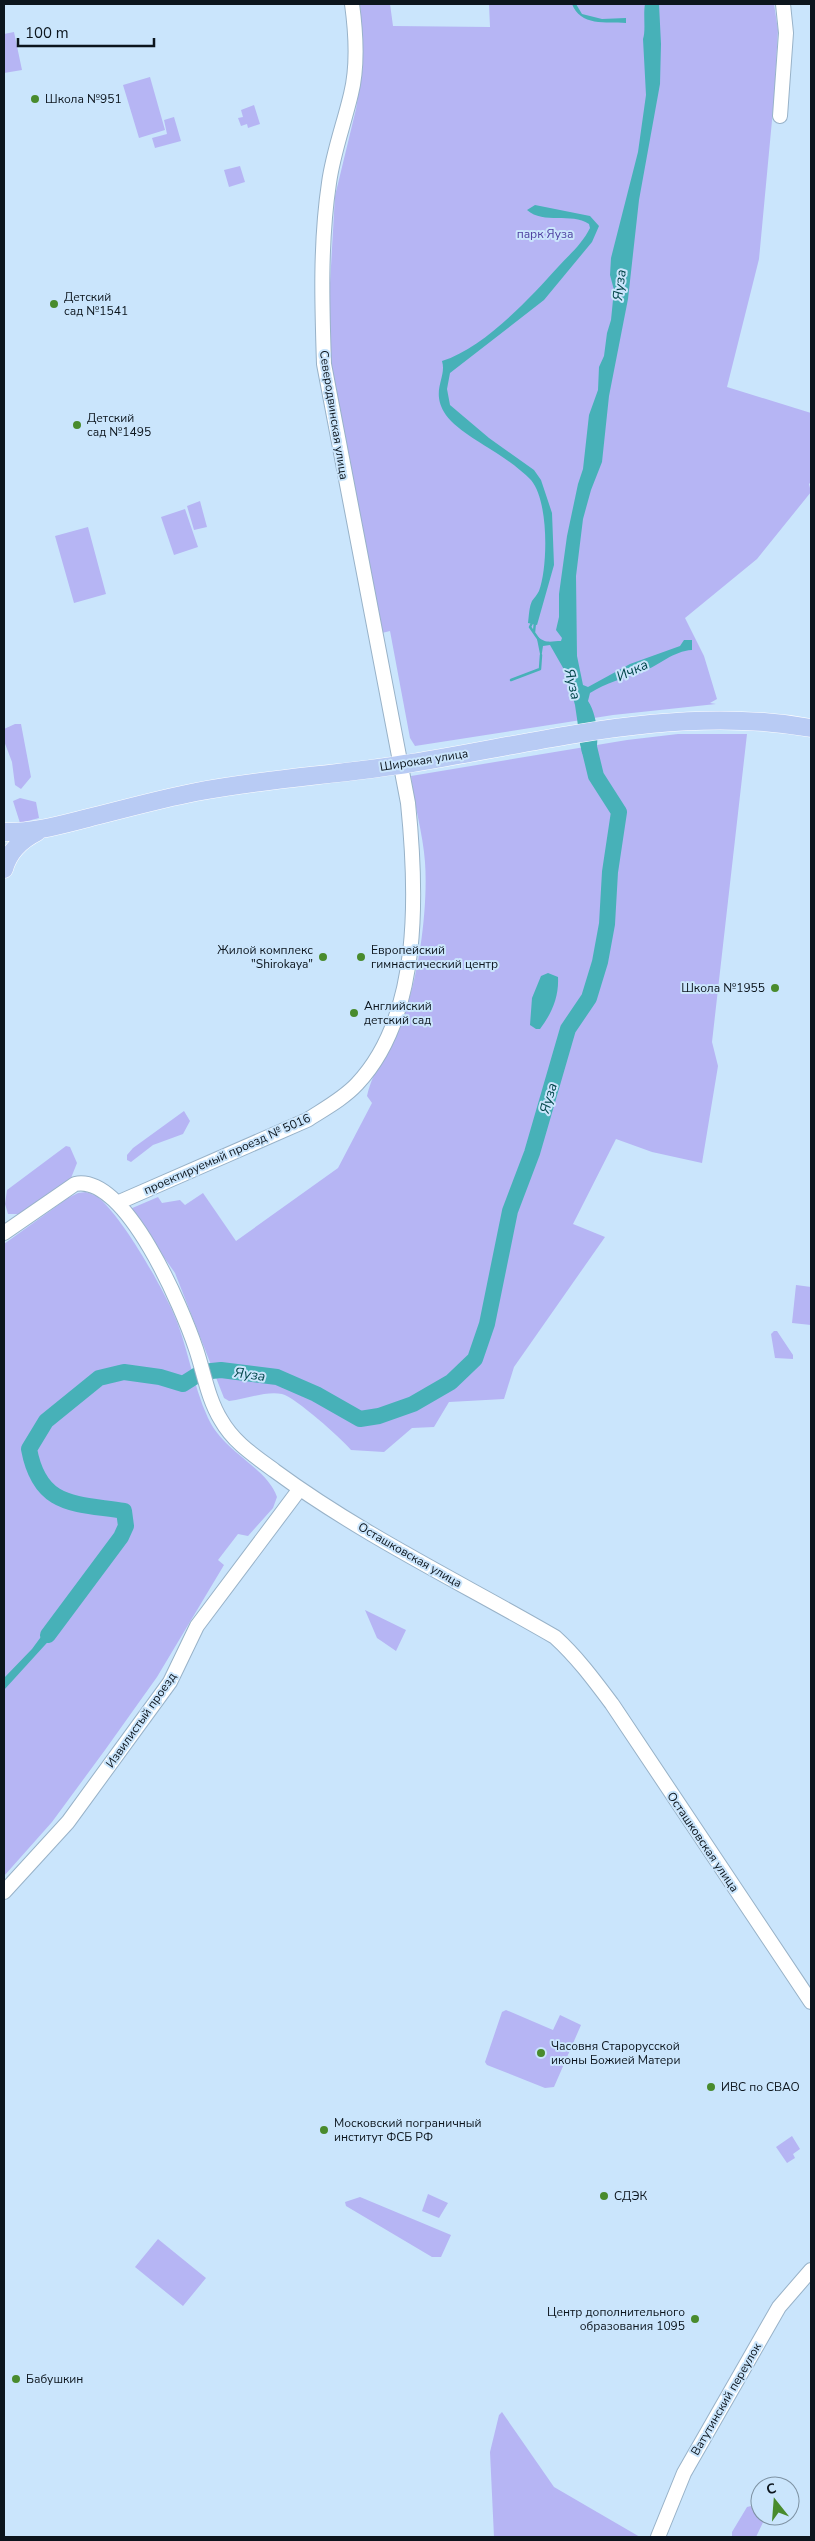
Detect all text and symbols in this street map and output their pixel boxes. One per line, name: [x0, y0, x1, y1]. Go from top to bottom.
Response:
scale bar: [18, 15, 154, 47]
text: 100 m: [25, 23, 69, 43]
place label: Школа №951: [45, 91, 122, 107]
marker: Школа №951: [29, 93, 41, 105]
park label: парк Яуза: [517, 226, 573, 242]
water label: Яуза: [608, 268, 631, 302]
place label: Детский сад №1541: [64, 289, 128, 319]
marker: Детский сад №1541: [48, 298, 60, 310]
street label: Северодвинская улица: [316, 349, 352, 481]
place label: Детский сад №1495: [87, 410, 151, 440]
marker: Детский сад №1495: [71, 419, 83, 431]
water label: Ичка: [613, 655, 651, 686]
water label: Яуза: [560, 667, 586, 702]
street label: Широкая улица: [379, 745, 469, 775]
place label: Жилой комплекс "Shirokaya": [217, 942, 313, 972]
place label: Европейский гимнастический центр: [371, 942, 498, 972]
marker: Жилой комплекс "Shirokaya": [317, 951, 329, 963]
marker: Европейский гимнастический центр: [355, 951, 367, 963]
place label: Школа №1955: [681, 980, 765, 996]
marker: Школа №1955: [769, 982, 781, 994]
place label: Английский детский сад: [364, 998, 432, 1028]
marker: Английский детский сад: [348, 1007, 360, 1019]
water label: Яуза: [535, 1081, 562, 1116]
street label: проектируемый проезд № 5016: [141, 1110, 313, 1198]
water label: Яуза: [233, 1363, 267, 1386]
street label: Осташковская улица: [355, 1519, 465, 1591]
street label: Извилистый проезд: [102, 1669, 180, 1771]
street label: Осташковская улица: [664, 1789, 742, 1895]
place label: Часовня Старорусской иконы Божией Матери: [551, 2038, 680, 2068]
marker: Часовня Старорусской иконы Божией Матери: [535, 2047, 547, 2059]
place label: ИВС по СВАО: [721, 2079, 800, 2095]
marker: ИВС по СВАО: [705, 2081, 717, 2093]
place label: Московский пограничный институт ФСБ РФ: [334, 2115, 482, 2145]
marker: Московский пограничный институт ФСБ РФ: [318, 2124, 330, 2136]
place label: СДЭК: [614, 2188, 647, 2204]
marker: СДЭК: [598, 2190, 610, 2202]
place label: Центр дополнительного образования 1095: [547, 2304, 685, 2334]
marker: Центр дополнительного образования 1095: [689, 2313, 701, 2325]
street label: Ватутинский переулок: [687, 2339, 765, 2458]
place label: Бабушкин: [26, 2371, 83, 2387]
marker: Бабушкин: [10, 2373, 22, 2385]
north arrow: [750, 2476, 800, 2526]
text: С: [764, 2478, 779, 2500]

